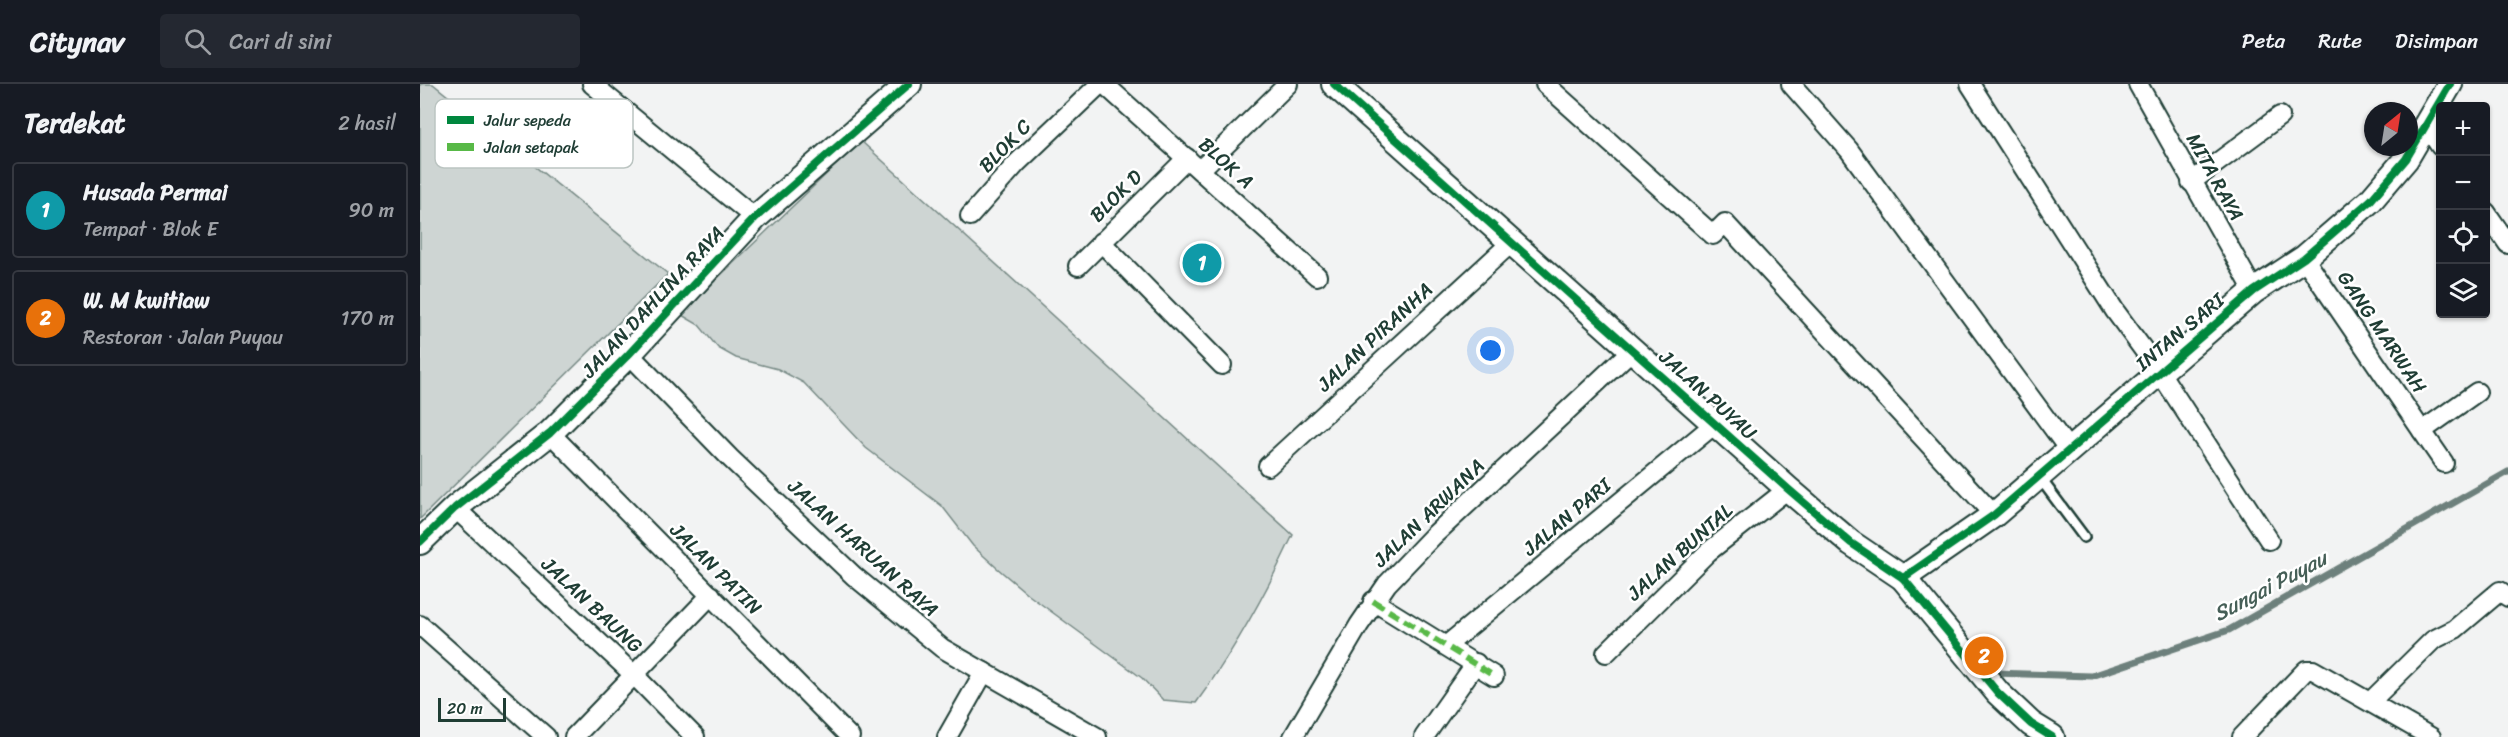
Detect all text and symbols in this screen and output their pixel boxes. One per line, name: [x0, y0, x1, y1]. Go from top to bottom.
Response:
search box: [160, 14, 580, 68]
text: Citynav: [30, 17, 124, 66]
text: Cari di sini: [229, 22, 331, 61]
text: Peta: [2242, 22, 2285, 60]
text: Rute: [2318, 22, 2362, 60]
text: Disimpan: [2395, 22, 2478, 60]
icon: search: [181, 25, 214, 58]
legend: [435, 99, 633, 168]
text: Terdekat: [24, 100, 125, 146]
north arrow: [2364, 102, 2418, 156]
map controls: [2436, 102, 2490, 318]
button: +: [2436, 102, 2490, 156]
text: 2 hasil: [338, 106, 396, 141]
text: Jalur sepeda: [483, 106, 572, 135]
street label: BLOK C: [970, 110, 1040, 181]
street label: MITA RAYA: [2176, 126, 2254, 228]
street label: BLOK A: [1190, 128, 1262, 198]
text: Jalan setapak: [483, 133, 579, 162]
button: −: [2436, 156, 2490, 210]
street label: BLOK D: [1081, 161, 1151, 231]
text: Husada Permai: [83, 173, 228, 212]
text: 1: [41, 193, 50, 228]
text: 90 m: [349, 193, 394, 228]
button: locate: [2436, 210, 2490, 264]
text: Tempat · Blok E: [83, 212, 218, 247]
street label: JALAN DAHLINA RAYA: [572, 218, 733, 387]
pin: 1: [1182, 240, 1222, 285]
street label: GANG MARWAH: [2328, 263, 2436, 401]
button: layers: [2436, 264, 2490, 318]
street label: JALAN PIRANHA: [1308, 273, 1441, 401]
text: W. M kwitiaw: [83, 281, 209, 320]
street label: INTAN SARI: [2127, 283, 2233, 381]
text: 2: [40, 301, 51, 336]
text: 170 m: [341, 301, 394, 336]
text: Restoran · Jalan Puyau: [83, 320, 283, 355]
your location: [1476, 336, 1505, 365]
street label: JALAN PUYAU: [1650, 340, 1765, 449]
street label: JALAN ARWANA: [1364, 450, 1493, 577]
street label: JALAN PARI: [1514, 468, 1620, 566]
street label: JALAN HARUAN RAYA: [779, 469, 947, 626]
street label: JALAN BUNTAL: [1618, 494, 1742, 610]
street label: JALAN PATIN: [661, 514, 771, 624]
water label: Sungai Puyau: [2206, 539, 2336, 632]
street label: JALAN BAUNG: [532, 547, 651, 662]
pin: 2: [1964, 634, 2004, 678]
text: 20 m: [447, 694, 483, 723]
scale bar: [438, 695, 506, 722]

